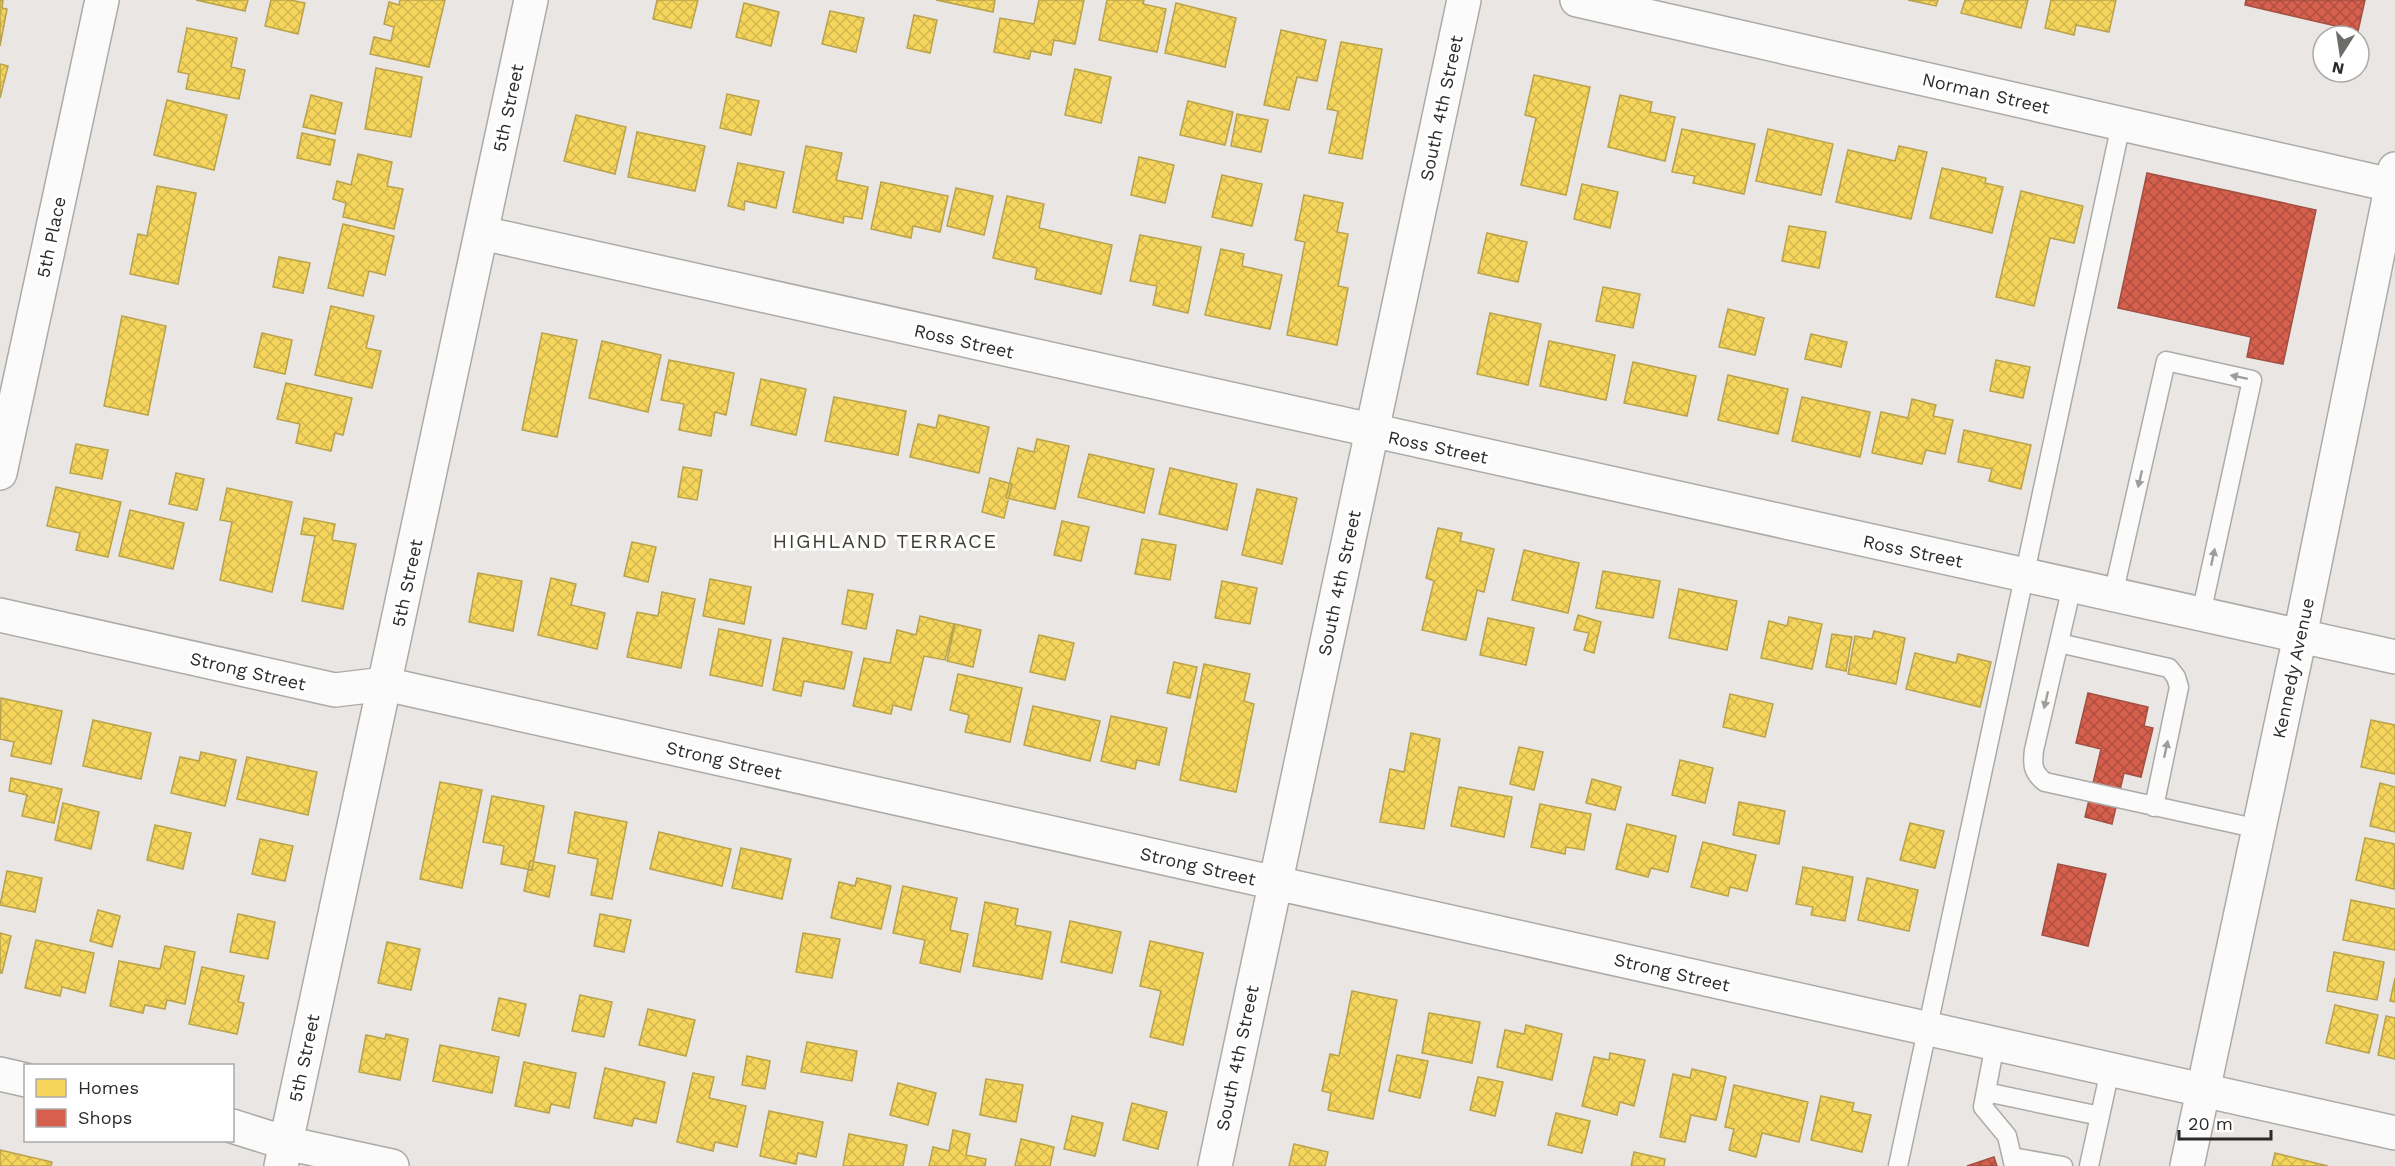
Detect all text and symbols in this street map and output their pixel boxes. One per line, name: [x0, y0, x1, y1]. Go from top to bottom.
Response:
north arrow: [2311, 24, 2371, 84]
street label: South 4th Street: [1415, 33, 1467, 183]
text: N: [2330, 58, 2346, 79]
street label: 5th Street: [488, 62, 528, 154]
street label: Norman Street: [1920, 68, 2052, 118]
street label: 5th Place: [32, 194, 70, 280]
street label: Ross Street: [912, 319, 1016, 363]
one-way arrow: [2229, 372, 2248, 381]
street label: Ross Street: [1386, 426, 1490, 468]
one-way arrow: [2134, 470, 2144, 488]
street label: South 4th Street: [1313, 508, 1365, 658]
district label: HIGHLAND TERRACE: [773, 529, 997, 553]
street label: Ross Street: [1861, 530, 1965, 572]
street label: 5th Street: [387, 537, 427, 629]
one-way arrow: [2209, 548, 2219, 567]
street label: Kennedy Avenue: [2268, 596, 2318, 740]
street label: Strong Street: [188, 647, 308, 695]
one-way arrow: [2040, 690, 2050, 709]
street label: Strong Street: [664, 736, 784, 784]
one-way arrow: [2162, 740, 2171, 759]
street label: Strong Street: [1138, 842, 1258, 890]
street label: Strong Street: [1612, 948, 1732, 996]
street label: South 4th Street: [1211, 983, 1263, 1133]
street label: 5th Street: [284, 1012, 324, 1104]
legend: [24, 1064, 234, 1142]
text: Homes: [78, 1077, 139, 1098]
scale bar: [2179, 1103, 2270, 1141]
text: Shops: [78, 1107, 132, 1128]
text: 20 m: [2188, 1113, 2233, 1134]

